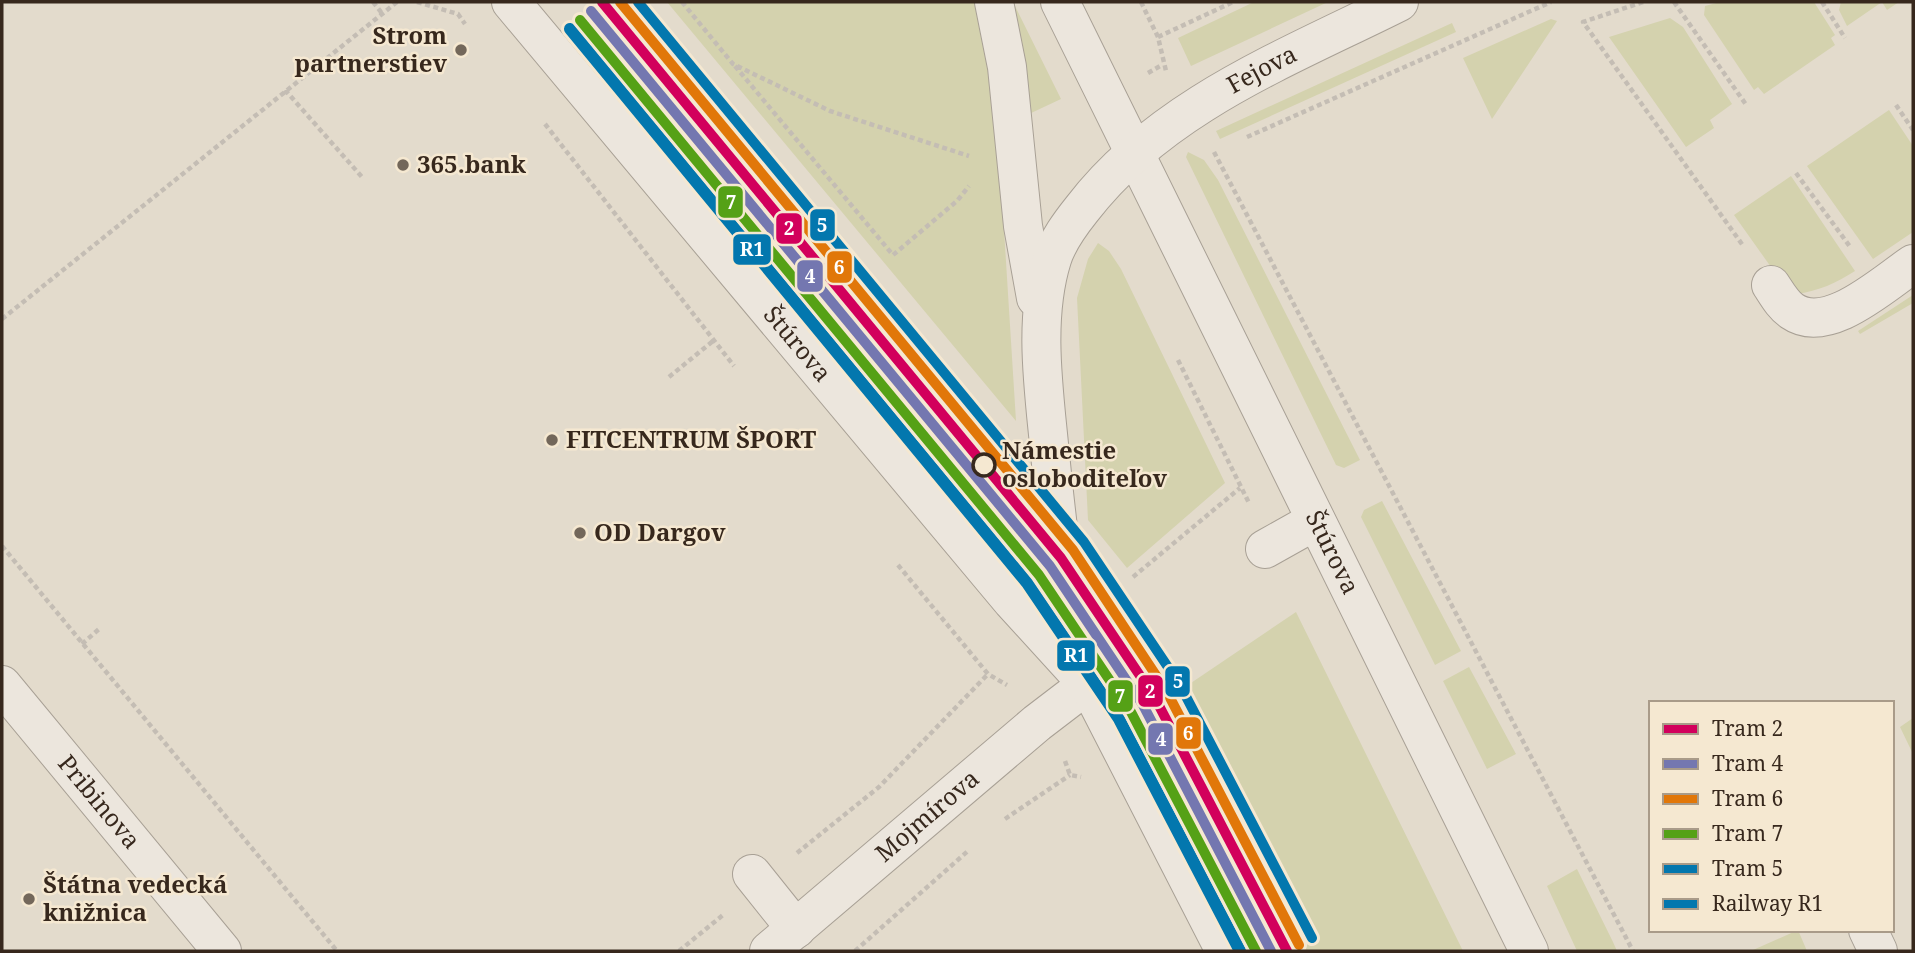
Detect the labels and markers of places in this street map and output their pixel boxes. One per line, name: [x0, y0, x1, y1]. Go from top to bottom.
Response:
place label: Strom partnerstiev: [295, 18, 447, 79]
marker: Strom partnerstiev: [453, 42, 469, 58]
place label: 365.bank: [417, 147, 527, 180]
marker: 365.bank: [395, 157, 411, 173]
place label: FITCENTRUM ŠPORT: [566, 422, 817, 455]
marker: FITCENTRUM ŠPORT: [544, 432, 560, 448]
place label: Námestie osloboditeľov: [1002, 433, 1167, 494]
marker: Námestie osloboditeľov: [972, 453, 996, 477]
place label: OD Dargov: [594, 515, 726, 548]
marker: OD Dargov: [572, 525, 588, 541]
place label: Štátna vedecká knižnica: [43, 867, 227, 928]
marker: Štátna vedecká knižnica: [21, 891, 37, 907]

